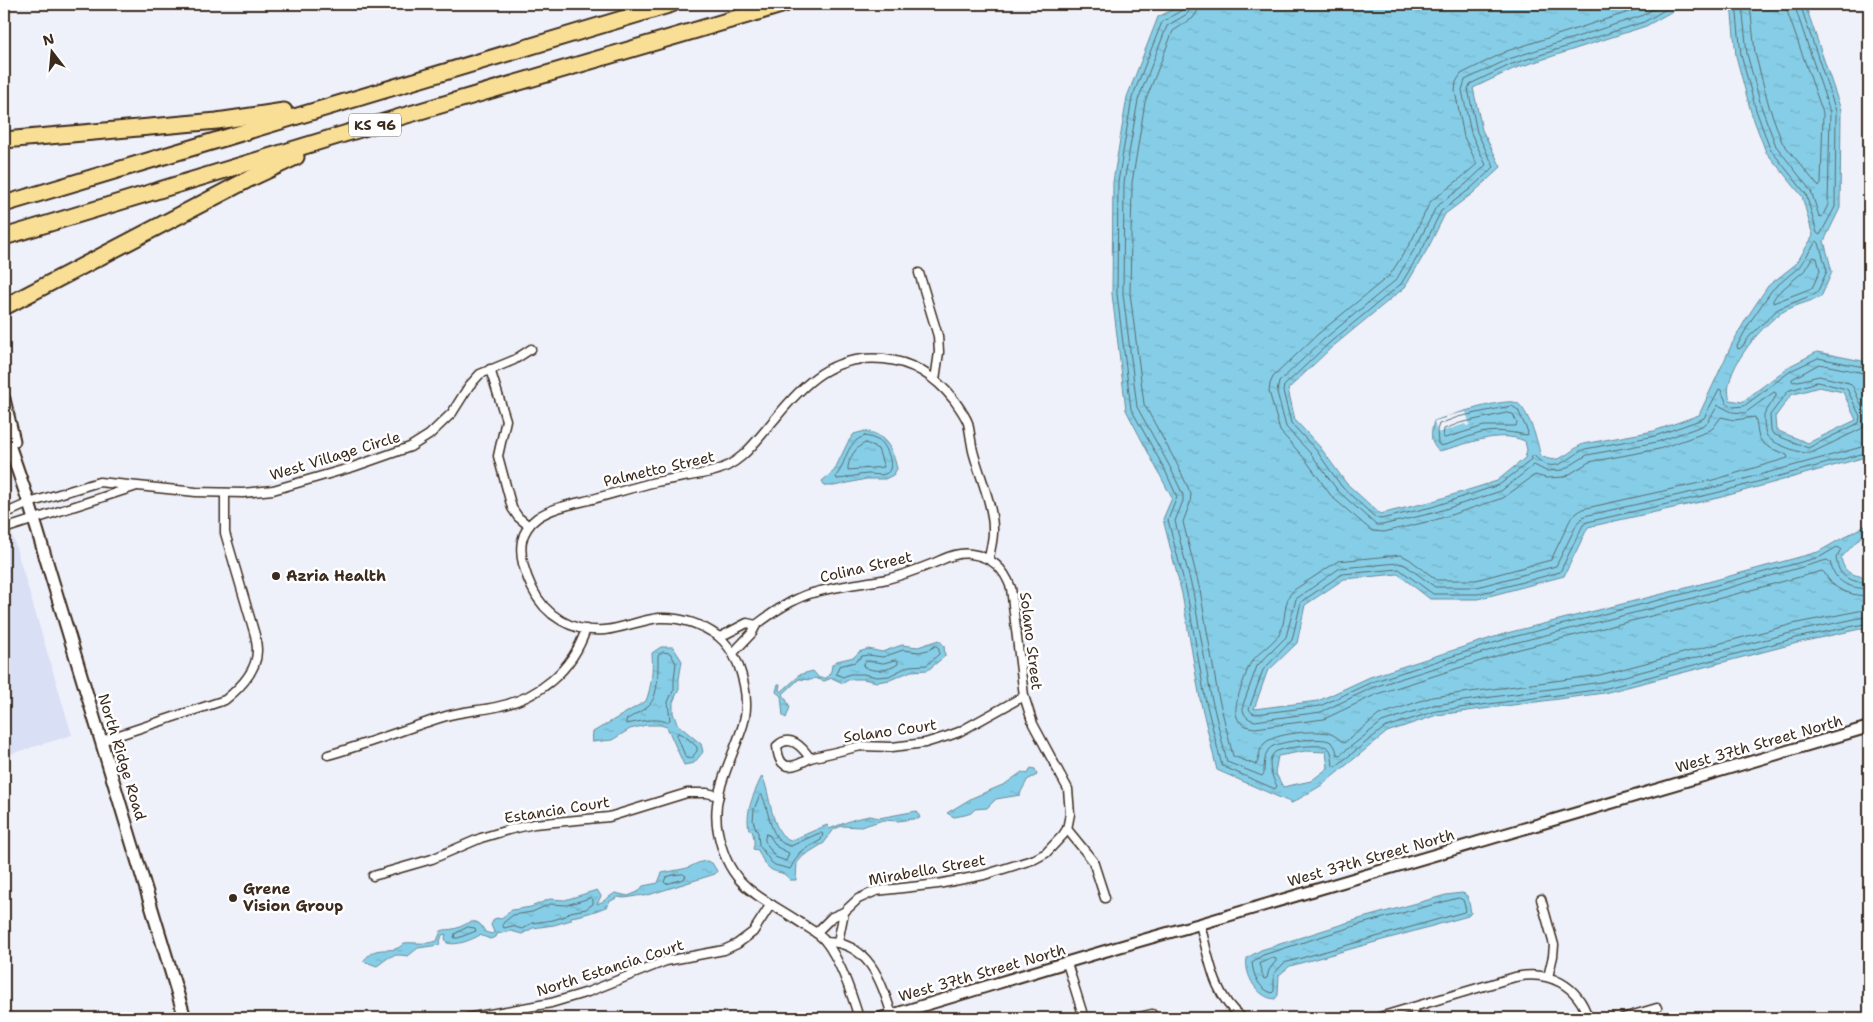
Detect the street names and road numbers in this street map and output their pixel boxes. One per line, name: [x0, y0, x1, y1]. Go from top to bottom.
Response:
road number: KS 96: [349, 114, 401, 136]
street label: West Village Circle: [267, 427, 403, 485]
street label: Palmetto Street: [601, 446, 717, 492]
street label: Colina Street: [818, 547, 914, 587]
street label: Solano Street: [1015, 591, 1047, 691]
street label: North Ridge Road: [93, 691, 151, 823]
street label: West 37th Street North: [1673, 711, 1845, 777]
street label: Solano Court: [842, 715, 938, 747]
street label: Estancia Court: [503, 792, 611, 828]
street label: West 37th Street North: [1285, 825, 1457, 891]
street label: Mirabella Street: [867, 850, 987, 890]
street label: North Estancia Court: [534, 935, 686, 1001]
street label: West 37th Street North: [896, 940, 1068, 1006]

